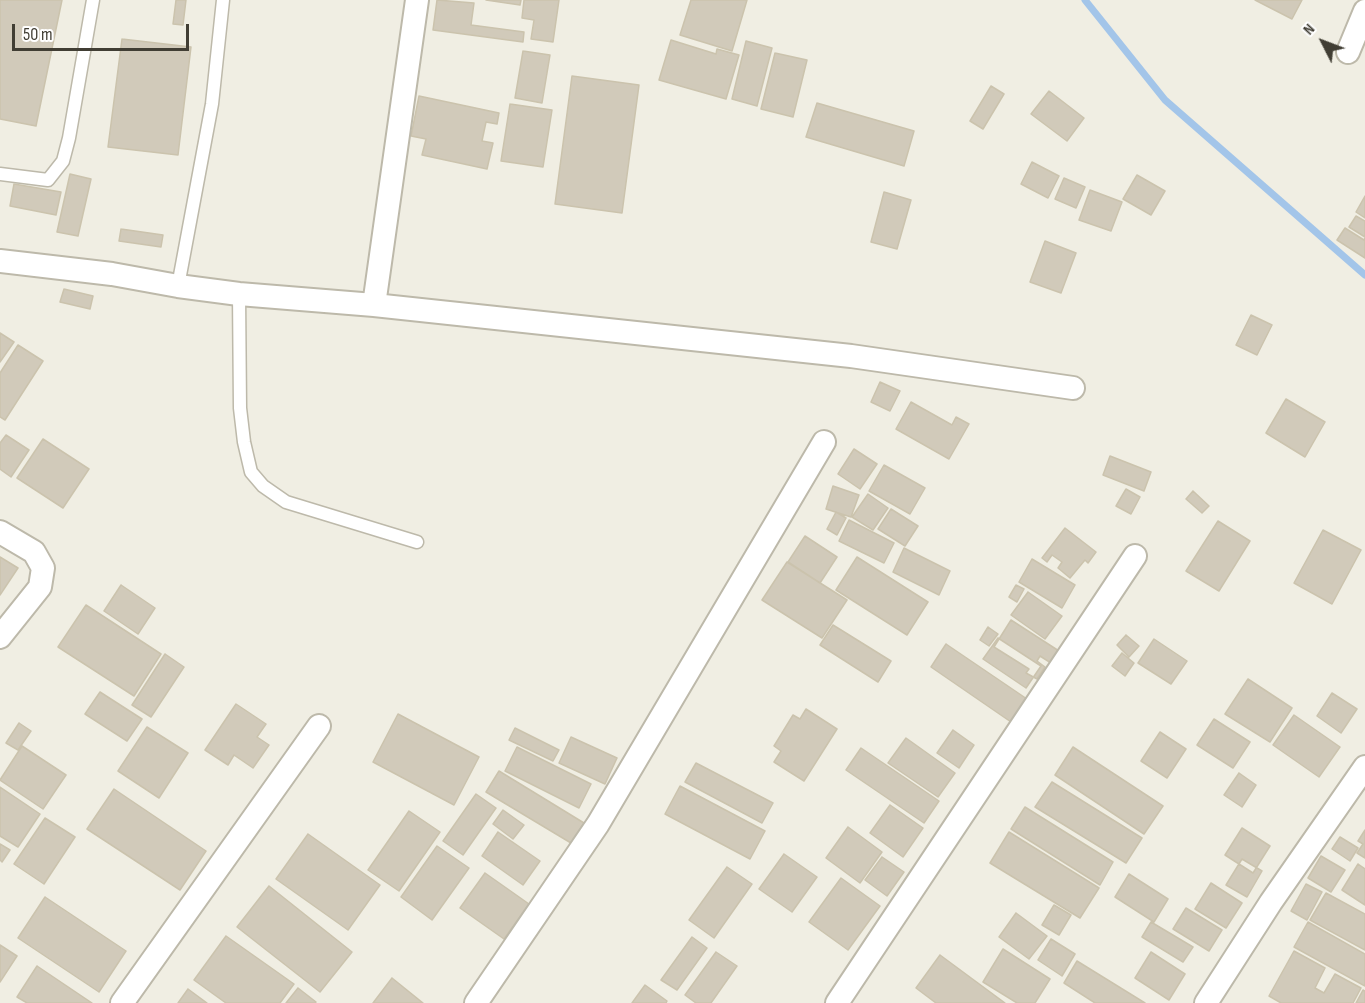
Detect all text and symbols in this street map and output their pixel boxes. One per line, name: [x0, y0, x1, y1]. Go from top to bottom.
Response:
scale bar: [15, 12, 192, 50]
north arrow: [1293, 12, 1353, 72]
text: N: [1299, 20, 1319, 39]
text: 50 m: [23, 24, 53, 45]

